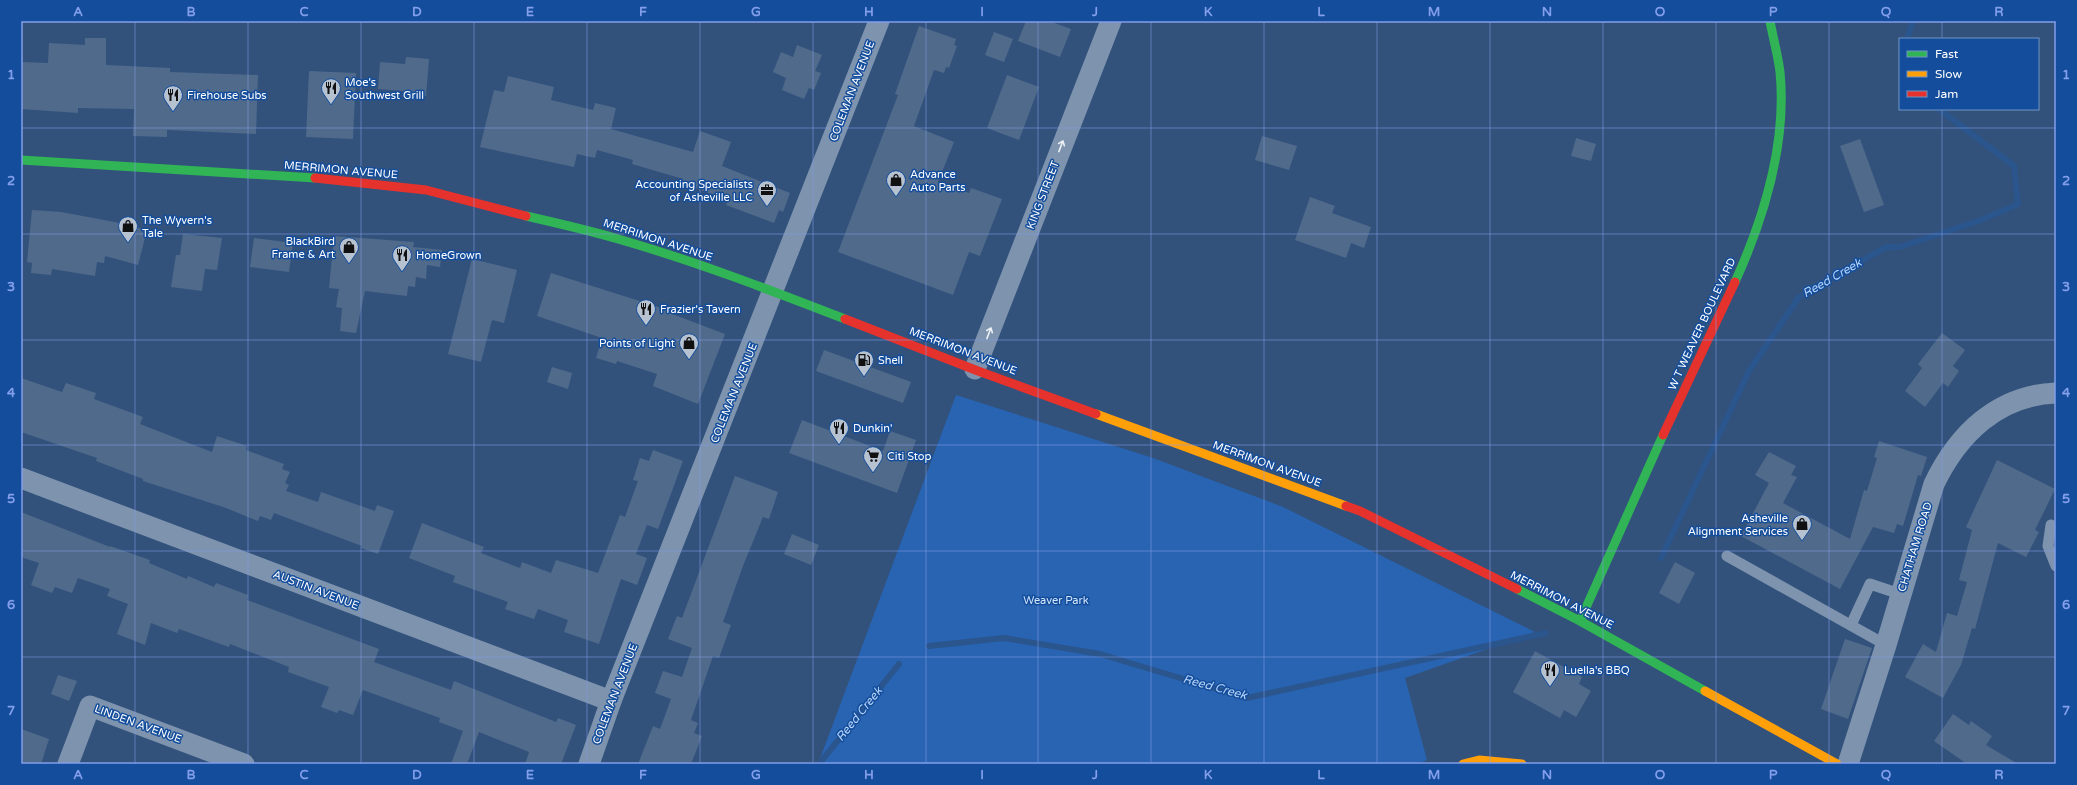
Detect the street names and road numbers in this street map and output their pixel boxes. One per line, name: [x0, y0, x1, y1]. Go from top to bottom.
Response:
street label: COLEMAN AVENUE: [827, 39, 877, 143]
street label: MERRIMON AVENUE: [284, 159, 398, 181]
street label: KING STREET: [1024, 159, 1062, 231]
street label: MERRIMON AVENUE: [602, 216, 714, 264]
street label: W T WEAVER BOULEVARD: [1666, 256, 1738, 392]
street label: MERRIMON AVENUE: [907, 324, 1019, 378]
street label: COLEMAN AVENUE: [708, 341, 760, 445]
street label: MERRIMON AVENUE: [1211, 438, 1323, 490]
street label: CHATHAM ROAD: [1895, 501, 1935, 593]
street label: AUSTIN AVENUE: [271, 568, 361, 612]
street label: MERRIMON AVENUE: [1508, 568, 1616, 632]
street label: COLEMAN AVENUE: [590, 642, 640, 746]
street label: LINDEN AVENUE: [93, 702, 183, 746]

